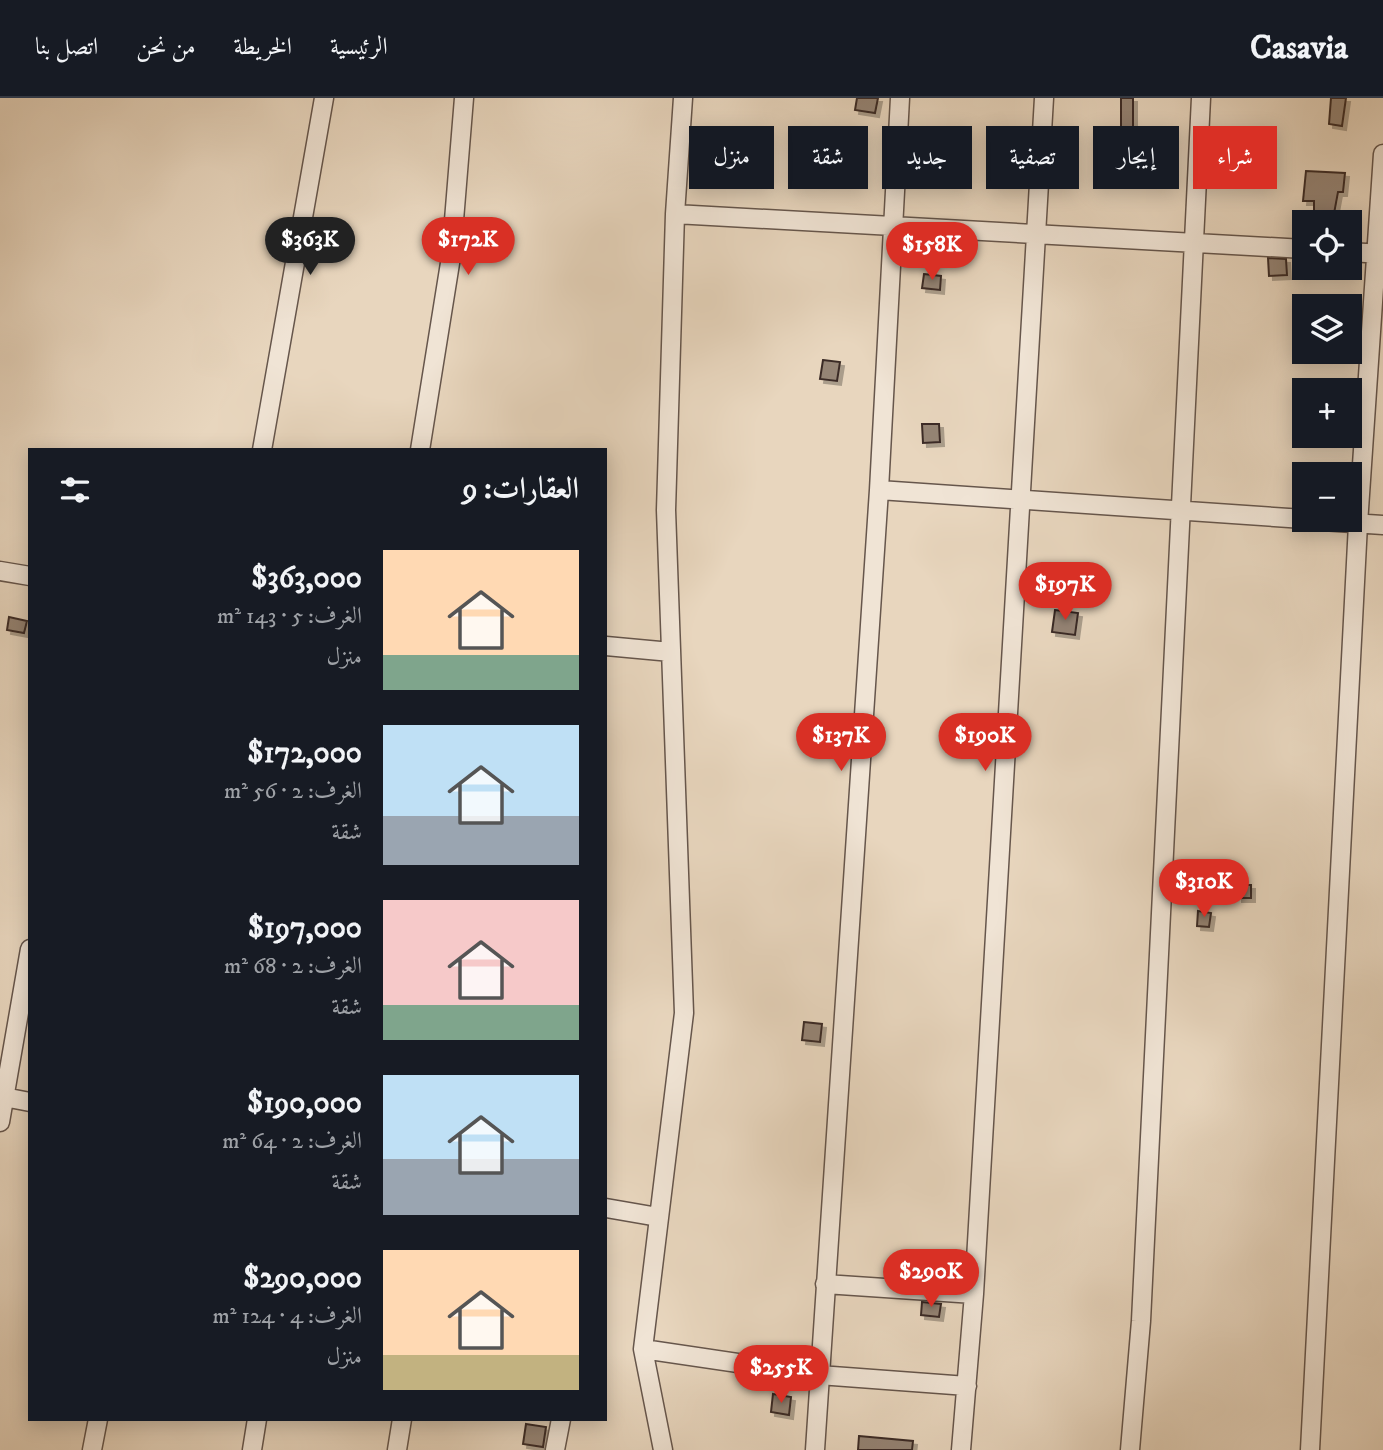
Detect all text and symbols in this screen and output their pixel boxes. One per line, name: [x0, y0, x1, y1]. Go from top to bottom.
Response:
text: Casavia: [1250, 28, 1348, 69]
text: اتصل بنا: [35, 32, 98, 62]
text: من نحن: [136, 32, 196, 62]
text: الخريطة: [234, 32, 292, 62]
text: الرئيسية: [330, 32, 388, 62]
chip: منزل: [689, 126, 774, 189]
chip: شقة: [788, 126, 868, 189]
chip: جديد: [882, 126, 972, 189]
chip: تصفية: [986, 126, 1079, 189]
chip: إيجار: [1093, 126, 1179, 189]
chip: شراء: [1193, 126, 1277, 189]
map controls: [1292, 210, 1362, 532]
button: locate: [1292, 210, 1362, 280]
pin: $363K: [261, 218, 359, 277]
pin: $172K: [419, 218, 517, 277]
pin: $158K: [883, 222, 981, 282]
text: $363K: [281, 225, 339, 254]
text: $172K: [438, 225, 498, 254]
text: $158K: [902, 230, 962, 259]
button: layers: [1292, 294, 1362, 364]
button: +: [1292, 378, 1362, 448]
button: −: [1292, 462, 1362, 532]
icon: filters: [56, 471, 94, 509]
text: العقارات: 9: [463, 471, 579, 508]
text: $363,000: [251, 560, 362, 597]
pin: $197K: [1016, 562, 1114, 622]
text: $197K: [1035, 570, 1095, 599]
icon: home: [439, 578, 523, 662]
text: الغرف: 5 · 143 m²: [217, 602, 362, 631]
text: منزل: [327, 643, 362, 672]
pin: $137K: [792, 714, 890, 773]
pin: $190K: [936, 714, 1034, 773]
text: $137K: [812, 721, 870, 750]
text: $190K: [955, 721, 1015, 750]
text: $172,000: [247, 735, 362, 772]
icon: home: [439, 753, 523, 837]
text: الغرف: 2 · 56 m²: [224, 777, 362, 806]
text: شقة: [332, 818, 362, 847]
pin: $310K: [1155, 860, 1253, 919]
text: $310K: [1175, 867, 1233, 896]
text: $197,000: [248, 910, 362, 947]
icon: home: [439, 928, 523, 1012]
text: الغرف: 2 · 68 m²: [224, 952, 362, 981]
text: شقة: [332, 993, 362, 1022]
text: $190,000: [247, 1085, 362, 1122]
icon: home: [439, 1103, 523, 1187]
text: الغرف: 2 · 64 m²: [222, 1127, 362, 1156]
text: شقة: [332, 1168, 362, 1197]
pin: $290K: [882, 1250, 980, 1309]
text: $290K: [899, 1257, 963, 1286]
text: $290,000: [243, 1260, 362, 1297]
icon: home: [439, 1278, 523, 1362]
text: الغرف: 4 · 124 m²: [213, 1302, 362, 1331]
text: منزل: [327, 1343, 362, 1372]
pin: $255K: [732, 1346, 830, 1405]
text: $255K: [750, 1353, 812, 1382]

